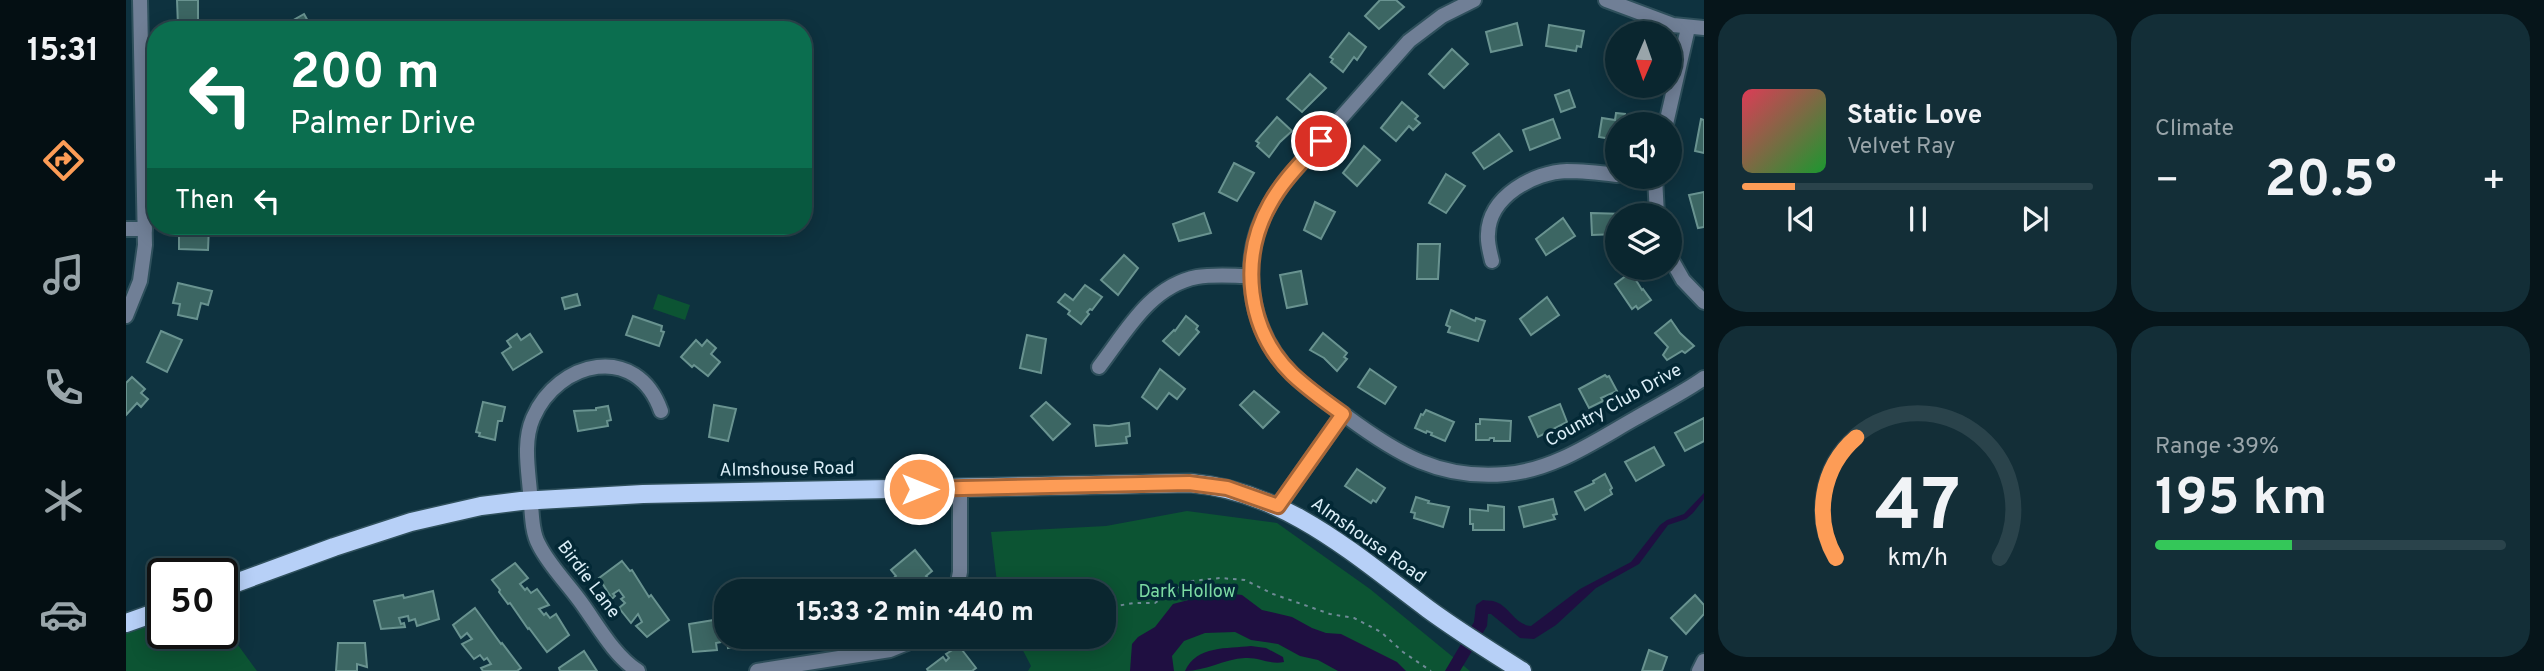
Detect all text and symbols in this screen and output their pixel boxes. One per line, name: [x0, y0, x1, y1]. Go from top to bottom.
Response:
north arrow: [1605, 21, 1682, 98]
map controls: [1605, 21, 1682, 280]
text: 15:31: [27, 32, 99, 72]
text: 200 m: [290, 44, 440, 106]
icon: left: [175, 49, 266, 140]
text: Static Love: [1847, 100, 1982, 133]
text: Palmer Drive: [290, 105, 476, 145]
pin: [1291, 111, 1351, 171]
button: sound: [1605, 112, 1682, 189]
text: Climate: [2155, 115, 2234, 144]
icon: arrive: [1302, 122, 1340, 160]
text: Velvet Ray: [1847, 133, 1955, 162]
icon: directions: [39, 136, 88, 185]
text: 20.5°: [2264, 149, 2397, 215]
text: −: [2155, 158, 2180, 207]
text: +: [2481, 158, 2506, 207]
icon: left: [248, 182, 286, 220]
text: Then: [175, 185, 234, 218]
icon: previous: [1782, 200, 1820, 238]
icon: pause: [1899, 200, 1937, 238]
icon: next: [2016, 200, 2054, 238]
button: layers: [1605, 203, 1682, 280]
icon: music: [39, 250, 88, 299]
street label: Country Club Drive: [1542, 359, 1686, 453]
icon: phone: [39, 363, 88, 412]
text: Range · 39%: [2155, 433, 2279, 462]
position arrow: [882, 452, 956, 526]
street label: Almshouse Road: [719, 457, 855, 483]
text: 47: [1875, 464, 1960, 556]
text: 195 km: [2155, 467, 2327, 533]
icon: climate: [39, 476, 88, 525]
street label: Almshouse Road: [1306, 493, 1430, 589]
street label: Birdie Lane: [551, 537, 625, 623]
text: km/h: [1887, 542, 1948, 574]
speed limit sign: 50: [147, 558, 238, 649]
park label: Dark Hollow: [1138, 581, 1236, 604]
icon: car: [39, 590, 88, 639]
text: 15:33 · 2 min · 440 m: [796, 597, 1034, 630]

